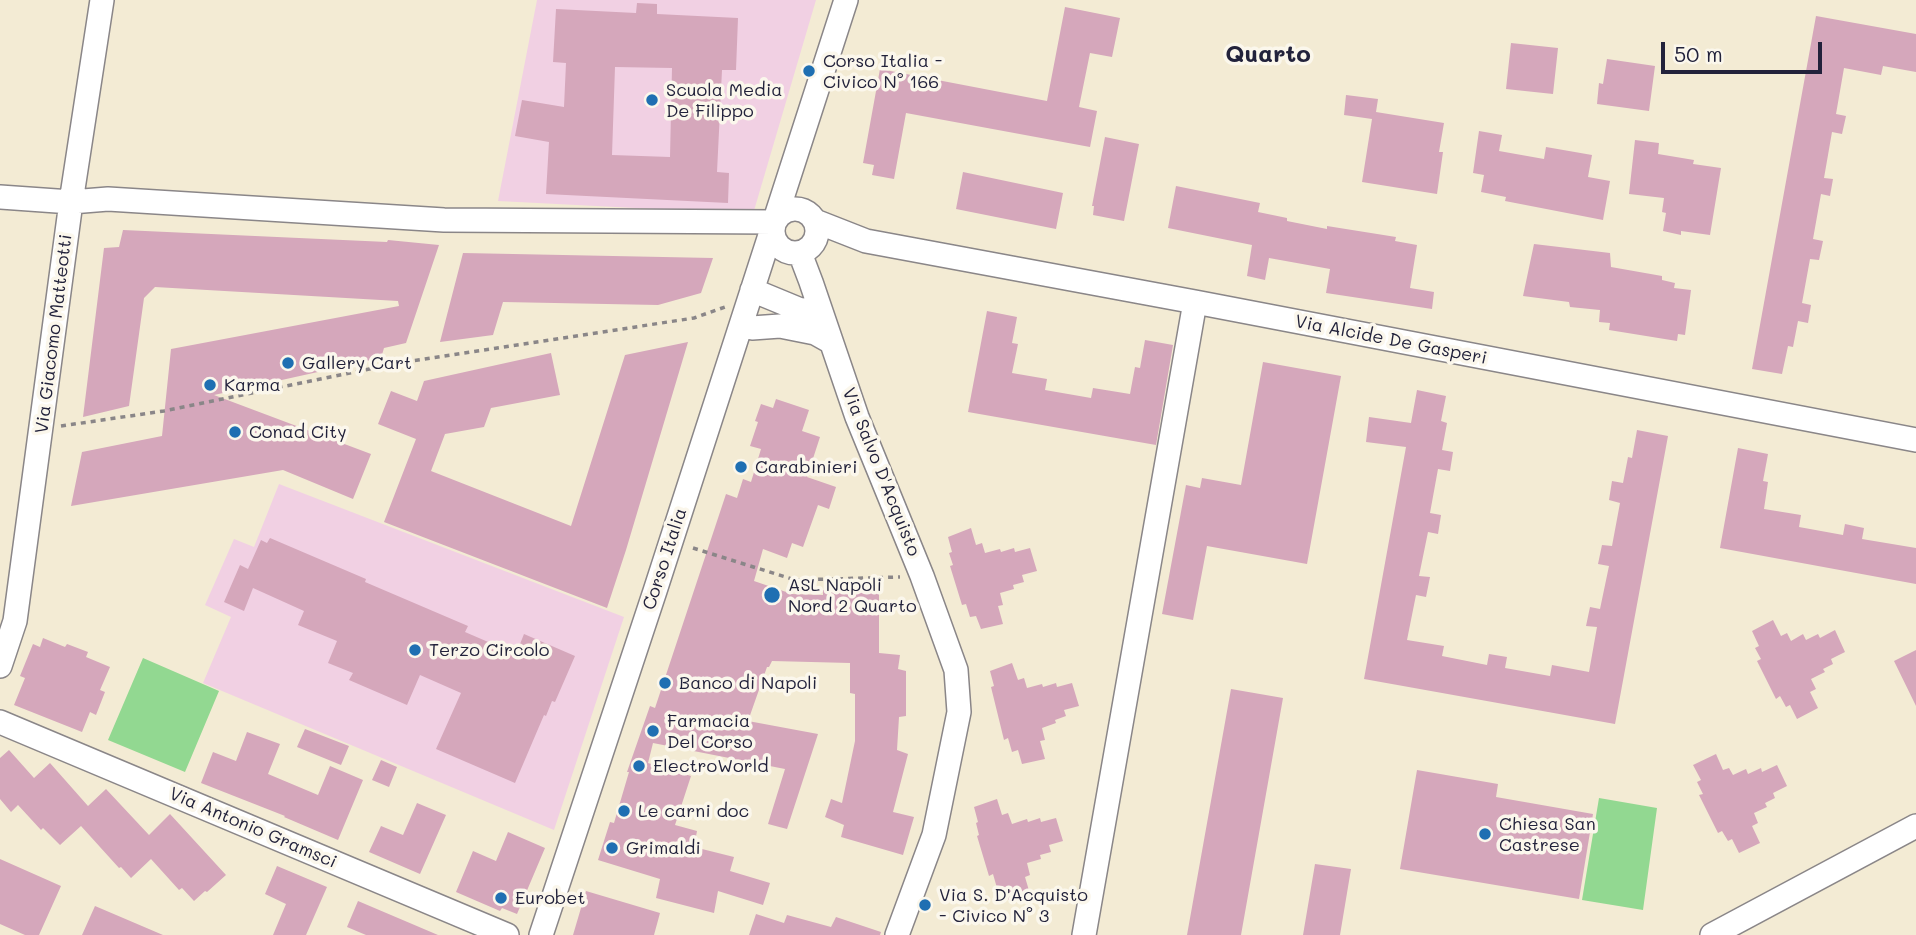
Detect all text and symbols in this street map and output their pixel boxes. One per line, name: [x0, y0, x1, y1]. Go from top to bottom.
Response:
scale bar: [1664, 28, 1825, 72]
text: 50 m: [1674, 40, 1723, 67]
district label: Quarto: [1225, 41, 1311, 69]
place label: Corso Italia - Civico N° 166: [823, 50, 942, 92]
marker: Corso Italia - Civico N° 166: [801, 63, 817, 79]
place label: Scuola Media De Filippo: [666, 79, 782, 122]
marker: Scuola Media De Filippo: [644, 92, 660, 108]
street label: Via Giacomo Matteotti: [31, 233, 77, 435]
street label: Via Alcide De Gasperi: [1293, 311, 1489, 369]
place label: Gallery Cart: [302, 352, 412, 374]
marker: Gallery Cart: [280, 355, 296, 371]
place label: Karma: [224, 374, 281, 396]
marker: Karma: [202, 377, 218, 393]
street label: Via Salvo D'Acquisto: [837, 385, 925, 559]
place label: Conad City: [249, 421, 347, 443]
marker: Conad City: [227, 424, 243, 440]
place label: Carabinieri: [755, 456, 857, 478]
marker: Carabinieri: [733, 459, 749, 475]
street label: Corso Italia: [638, 505, 692, 613]
place label: ASL Napoli Nord 2 Quarto: [788, 574, 917, 616]
marker: ASL Napoli Nord 2 Quarto: [762, 585, 782, 605]
place label: Terzo Circolo: [429, 639, 549, 661]
marker: Terzo Circolo: [407, 642, 423, 658]
place label: Banco di Napoli: [679, 672, 817, 694]
marker: Banco di Napoli: [657, 675, 673, 691]
place label: Farmacia Del Corso: [667, 710, 753, 752]
marker: Farmacia Del Corso: [645, 723, 661, 739]
place label: ElectroWorld: [653, 755, 769, 777]
marker: ElectroWorld: [631, 758, 647, 774]
street label: Via Antonio Gramsci: [166, 783, 340, 873]
place label: Le carni doc: [638, 800, 749, 822]
marker: Le carni doc: [616, 803, 632, 819]
place label: Chiesa San Castrese: [1499, 813, 1596, 856]
marker: Chiesa San Castrese: [1477, 826, 1493, 842]
place label: Grimaldi: [626, 837, 701, 859]
marker: Grimaldi: [604, 840, 620, 856]
place label: Via S. D'Acquisto - Civico N° 3: [939, 884, 1088, 926]
place label: Eurobet: [515, 887, 585, 909]
marker: Eurobet: [493, 890, 509, 906]
marker: Via S. D'Acquisto - Civico N° 3: [917, 897, 933, 913]

